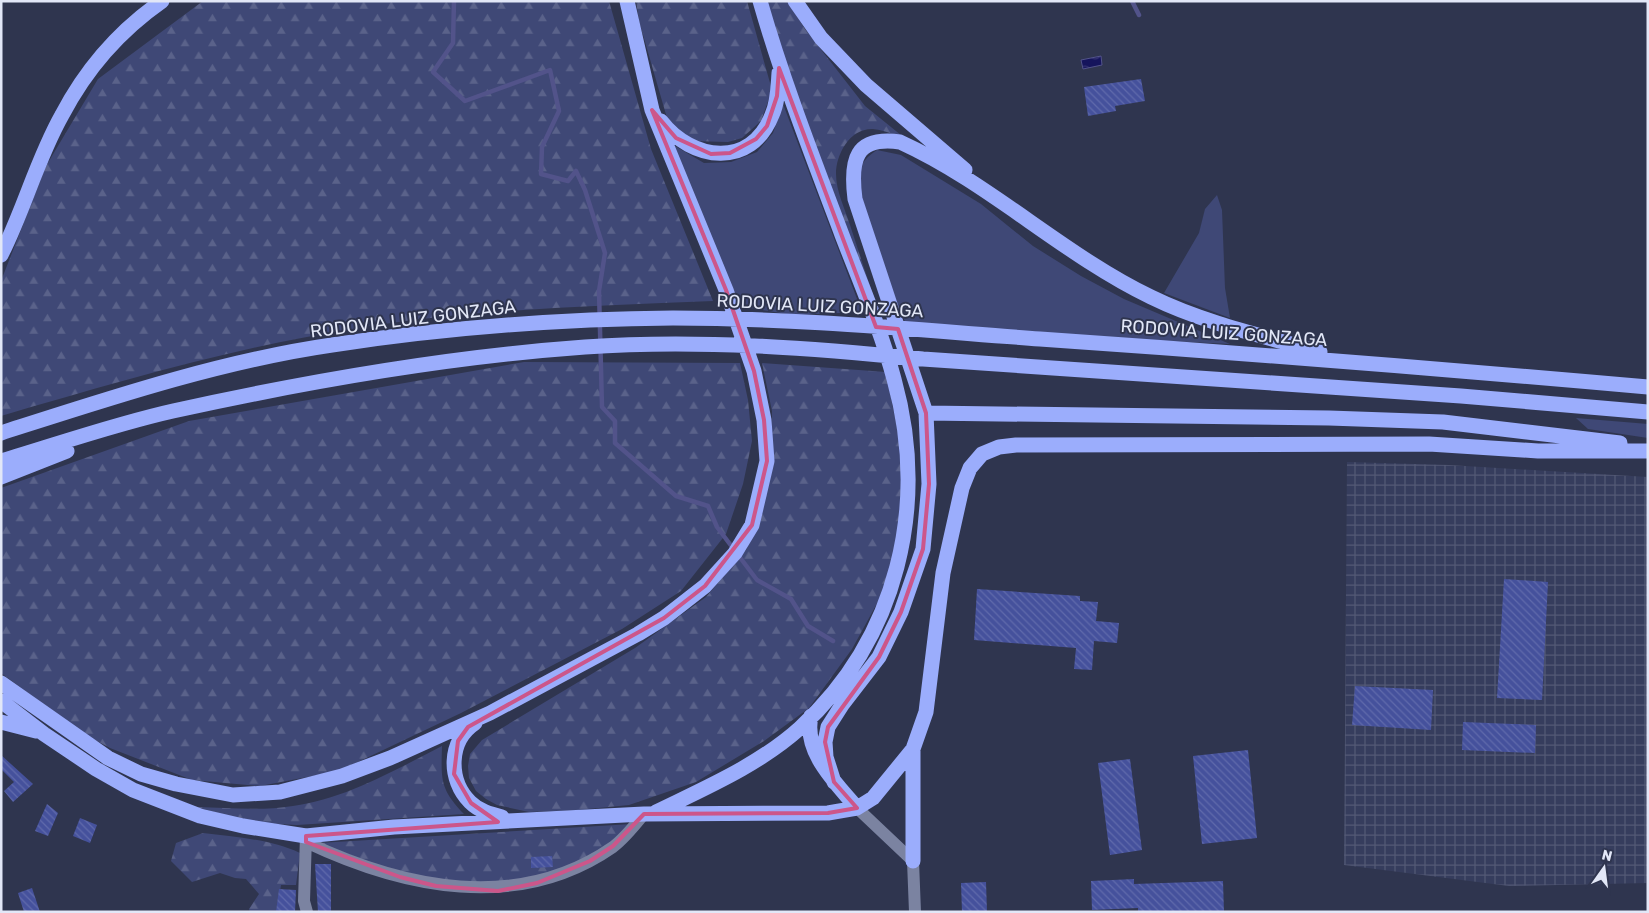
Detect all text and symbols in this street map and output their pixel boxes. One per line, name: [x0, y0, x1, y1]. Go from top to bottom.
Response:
street label: RODOVIA LUIZ GONZAGA: [716, 290, 924, 322]
street label: RODOVIA LUIZ GONZAGA: [309, 295, 517, 343]
street label: RODOVIA LUIZ GONZAGA: [1120, 315, 1328, 351]
north arrow: [1579, 843, 1629, 893]
text: N: [1600, 846, 1614, 865]

